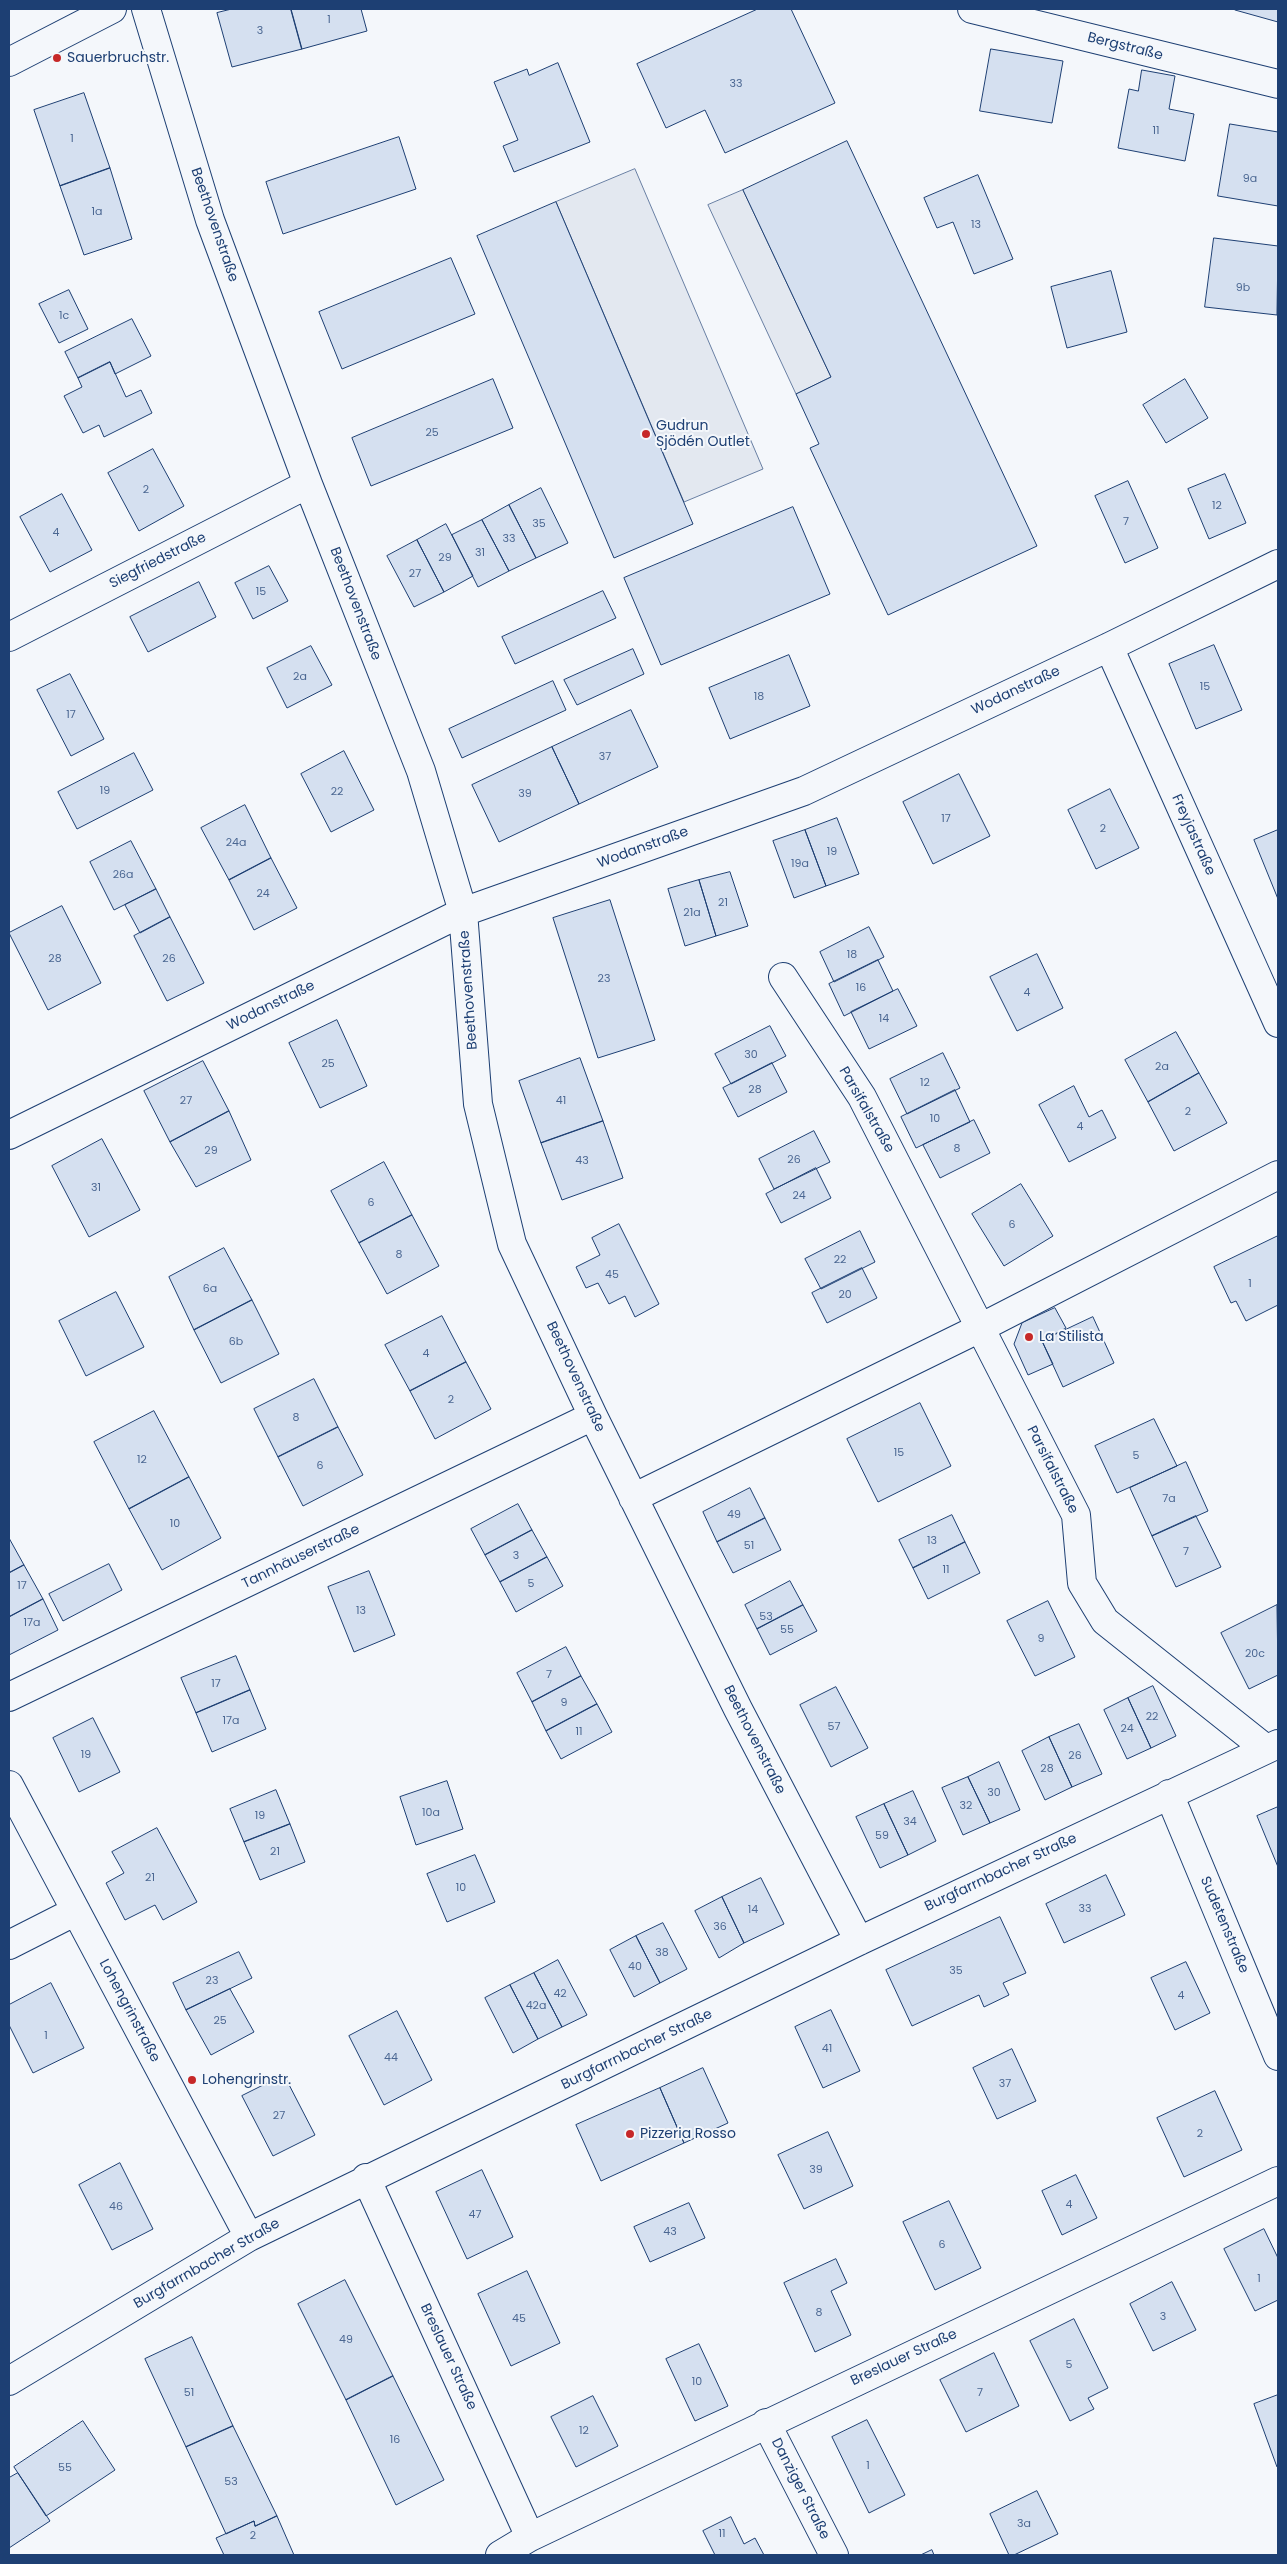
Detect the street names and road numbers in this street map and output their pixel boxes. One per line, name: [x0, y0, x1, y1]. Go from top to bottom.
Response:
street label: Bergstraße: [1085, 30, 1165, 64]
street label: Beethovenstraße: [187, 166, 241, 284]
street label: Siegfriedstraße: [107, 529, 209, 593]
street label: Beethovenstraße: [326, 545, 384, 663]
street label: Wodanstraße: [969, 663, 1063, 719]
street label: Freyjastraße: [1168, 792, 1218, 878]
street label: Wodanstraße: [595, 824, 691, 872]
street label: Beethovenstraße: [456, 930, 482, 1050]
street label: Wodanstraße: [224, 977, 318, 1035]
street label: Parsifalstraße: [835, 1064, 897, 1156]
street label: Beethovenstraße: [542, 1319, 608, 1435]
street label: Parsifalstraße: [1023, 1423, 1081, 1517]
street label: Tannhäuserstraße: [239, 1521, 363, 1593]
street label: Beethovenstraße: [719, 1683, 789, 1797]
street label: Burgfarrnbacher Straße: [922, 1830, 1080, 1916]
street label: Sudetenstraße: [1196, 1874, 1252, 1976]
street label: Lohengrinstraße: [95, 1957, 163, 2065]
street label: Burgfarrnbacher Straße: [559, 2006, 715, 2094]
street label: Burgfarrnbacher Straße: [131, 2215, 283, 2313]
street label: Breslauer Straße: [416, 2301, 480, 2413]
street label: Breslauer Straße: [848, 2326, 960, 2390]
street label: Danziger Straße: [767, 2436, 833, 2542]

